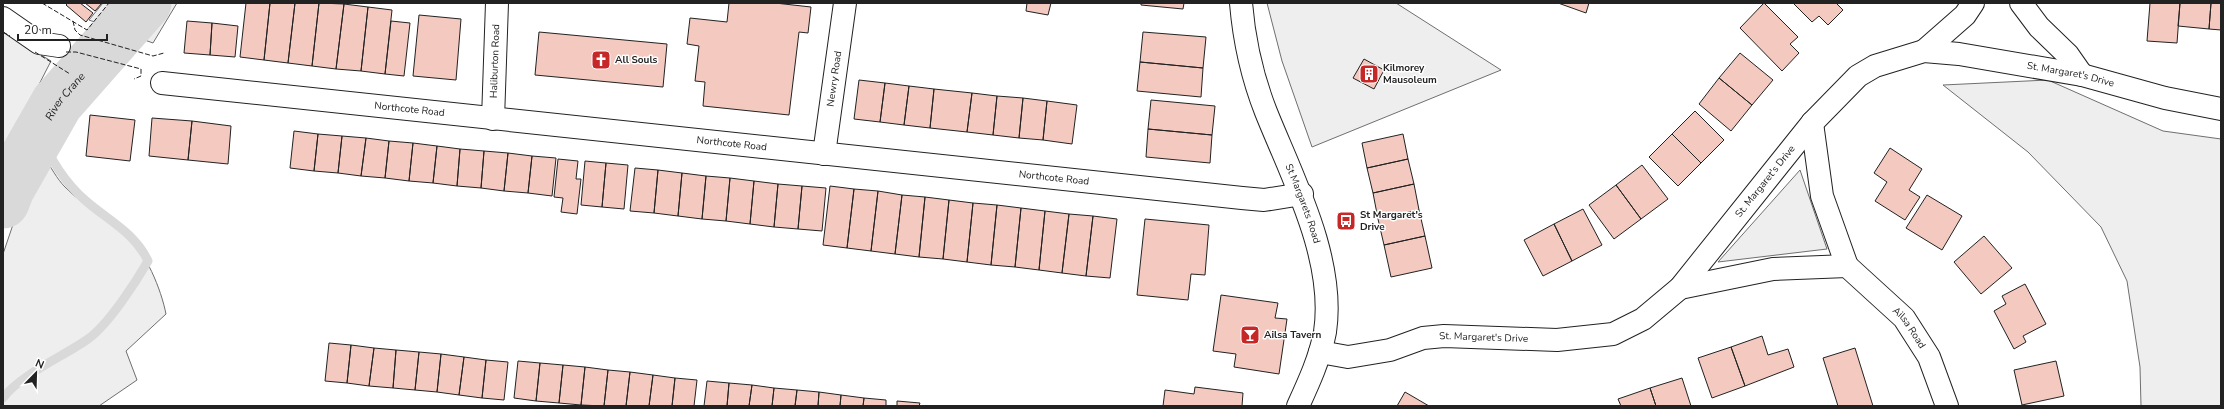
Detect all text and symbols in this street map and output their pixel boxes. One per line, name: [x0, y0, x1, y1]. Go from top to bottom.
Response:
scale bar: [18, 16, 107, 42]
text: 20 m: [24, 22, 52, 38]
street label: Haliburton Road: [487, 24, 503, 98]
church icon: All Souls: [590, 49, 612, 71]
street label: Newry Road: [824, 50, 845, 107]
place label: All Souls: [615, 53, 658, 67]
street label: St. Margaret's Drive: [2026, 59, 2116, 91]
place label: Kilmorey Mausoleum: [1383, 61, 1437, 87]
building icon: Kilmorey Mausoleum: [1358, 63, 1380, 85]
water label: River Crane: [41, 69, 88, 123]
street label: Northcote Road: [374, 99, 446, 120]
street label: Northcote Road: [696, 133, 768, 154]
street label: St. Margaret's Drive: [1732, 142, 1799, 220]
street label: St Margarets Road: [1282, 162, 1324, 245]
street label: Northcote Road: [1018, 167, 1090, 189]
place label: St Margaret's Drive: [1360, 208, 1423, 234]
bus stop icon: St Margaret's Drive: [1335, 210, 1357, 232]
street label: Ailsa Road: [1889, 304, 1929, 351]
bar icon: Ailsa Tavern: [1239, 324, 1261, 346]
place label: Ailsa Tavern: [1264, 328, 1322, 342]
street label: St. Margaret's Drive: [1439, 329, 1528, 346]
north arrow: [16, 353, 56, 393]
text: N: [33, 356, 46, 373]

